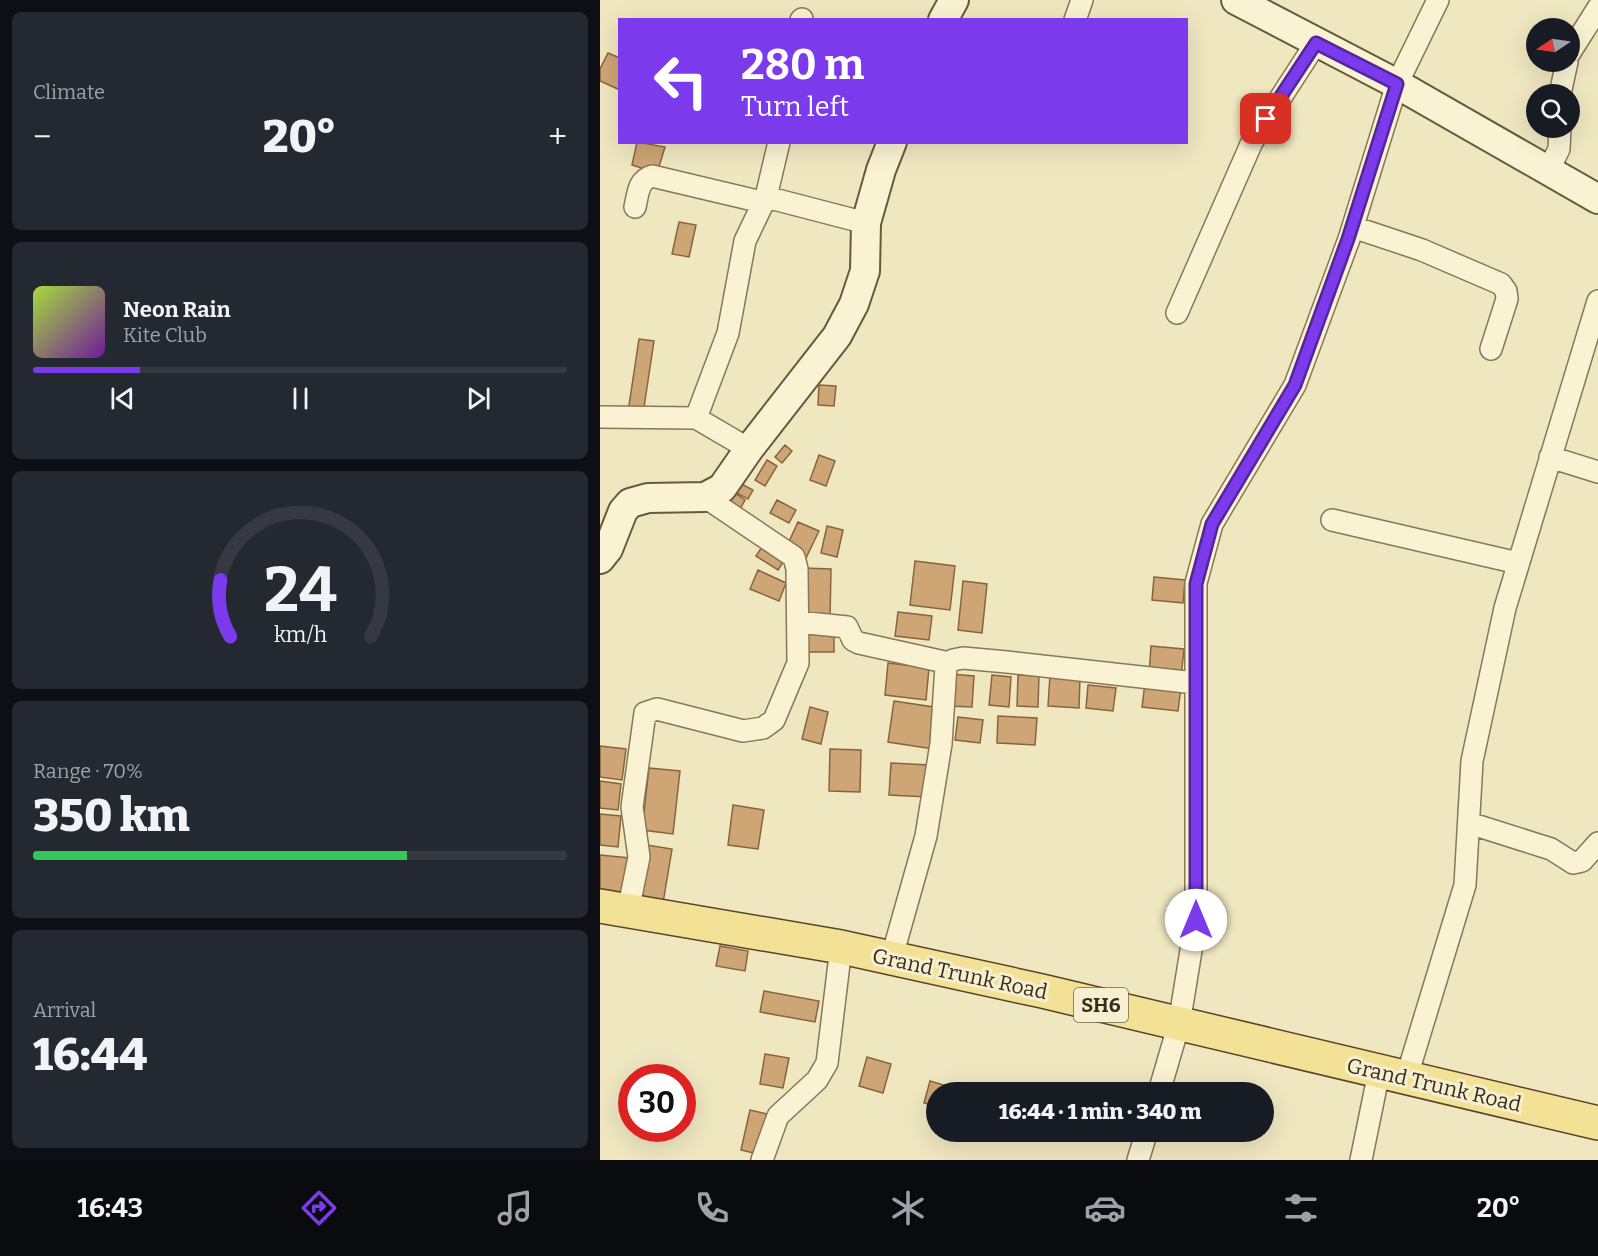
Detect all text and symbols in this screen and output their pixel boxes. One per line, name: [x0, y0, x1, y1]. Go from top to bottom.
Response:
north arrow: [1526, 18, 1580, 72]
map controls: [1526, 18, 1580, 138]
text: 280 m: [741, 40, 864, 90]
icon: left: [642, 42, 720, 120]
text: Climate: [33, 80, 105, 104]
button: search: [1526, 84, 1580, 138]
text: Turn left: [741, 91, 849, 123]
pin: [1240, 93, 1291, 144]
icon: arrive: [1249, 102, 1282, 135]
text: 20°: [263, 110, 337, 164]
text: −: [33, 117, 51, 157]
text: +: [548, 117, 567, 157]
text: Neon Rain: [123, 296, 231, 323]
text: Kite Club: [123, 323, 207, 347]
icon: previous: [106, 382, 139, 415]
icon: pause: [284, 382, 317, 415]
icon: next: [462, 382, 495, 415]
text: 24: [263, 553, 337, 628]
text: km/h: [273, 622, 327, 648]
text: Range · 70%: [33, 759, 143, 783]
text: 350 km: [33, 789, 190, 843]
position arrow: [1164, 888, 1228, 952]
street label: Grand Trunk Road: [870, 943, 1050, 1005]
road number: SH6: [1074, 988, 1128, 1022]
text: Arrival: [33, 998, 96, 1022]
text: 16:44: [33, 1028, 147, 1082]
street label: Grand Trunk Road: [1344, 1052, 1524, 1118]
speed limit sign: 30: [618, 1064, 696, 1142]
text: 16:44 · 1 min · 340 m: [999, 1098, 1201, 1125]
icon: directions: [298, 1187, 340, 1229]
icon: music: [494, 1187, 536, 1229]
icon: phone: [691, 1187, 733, 1229]
icon: climate: [887, 1187, 929, 1229]
icon: car: [1084, 1187, 1126, 1229]
icon: filters: [1280, 1187, 1322, 1229]
text: 16:43: [77, 1192, 143, 1224]
text: 20°: [1477, 1192, 1521, 1224]

